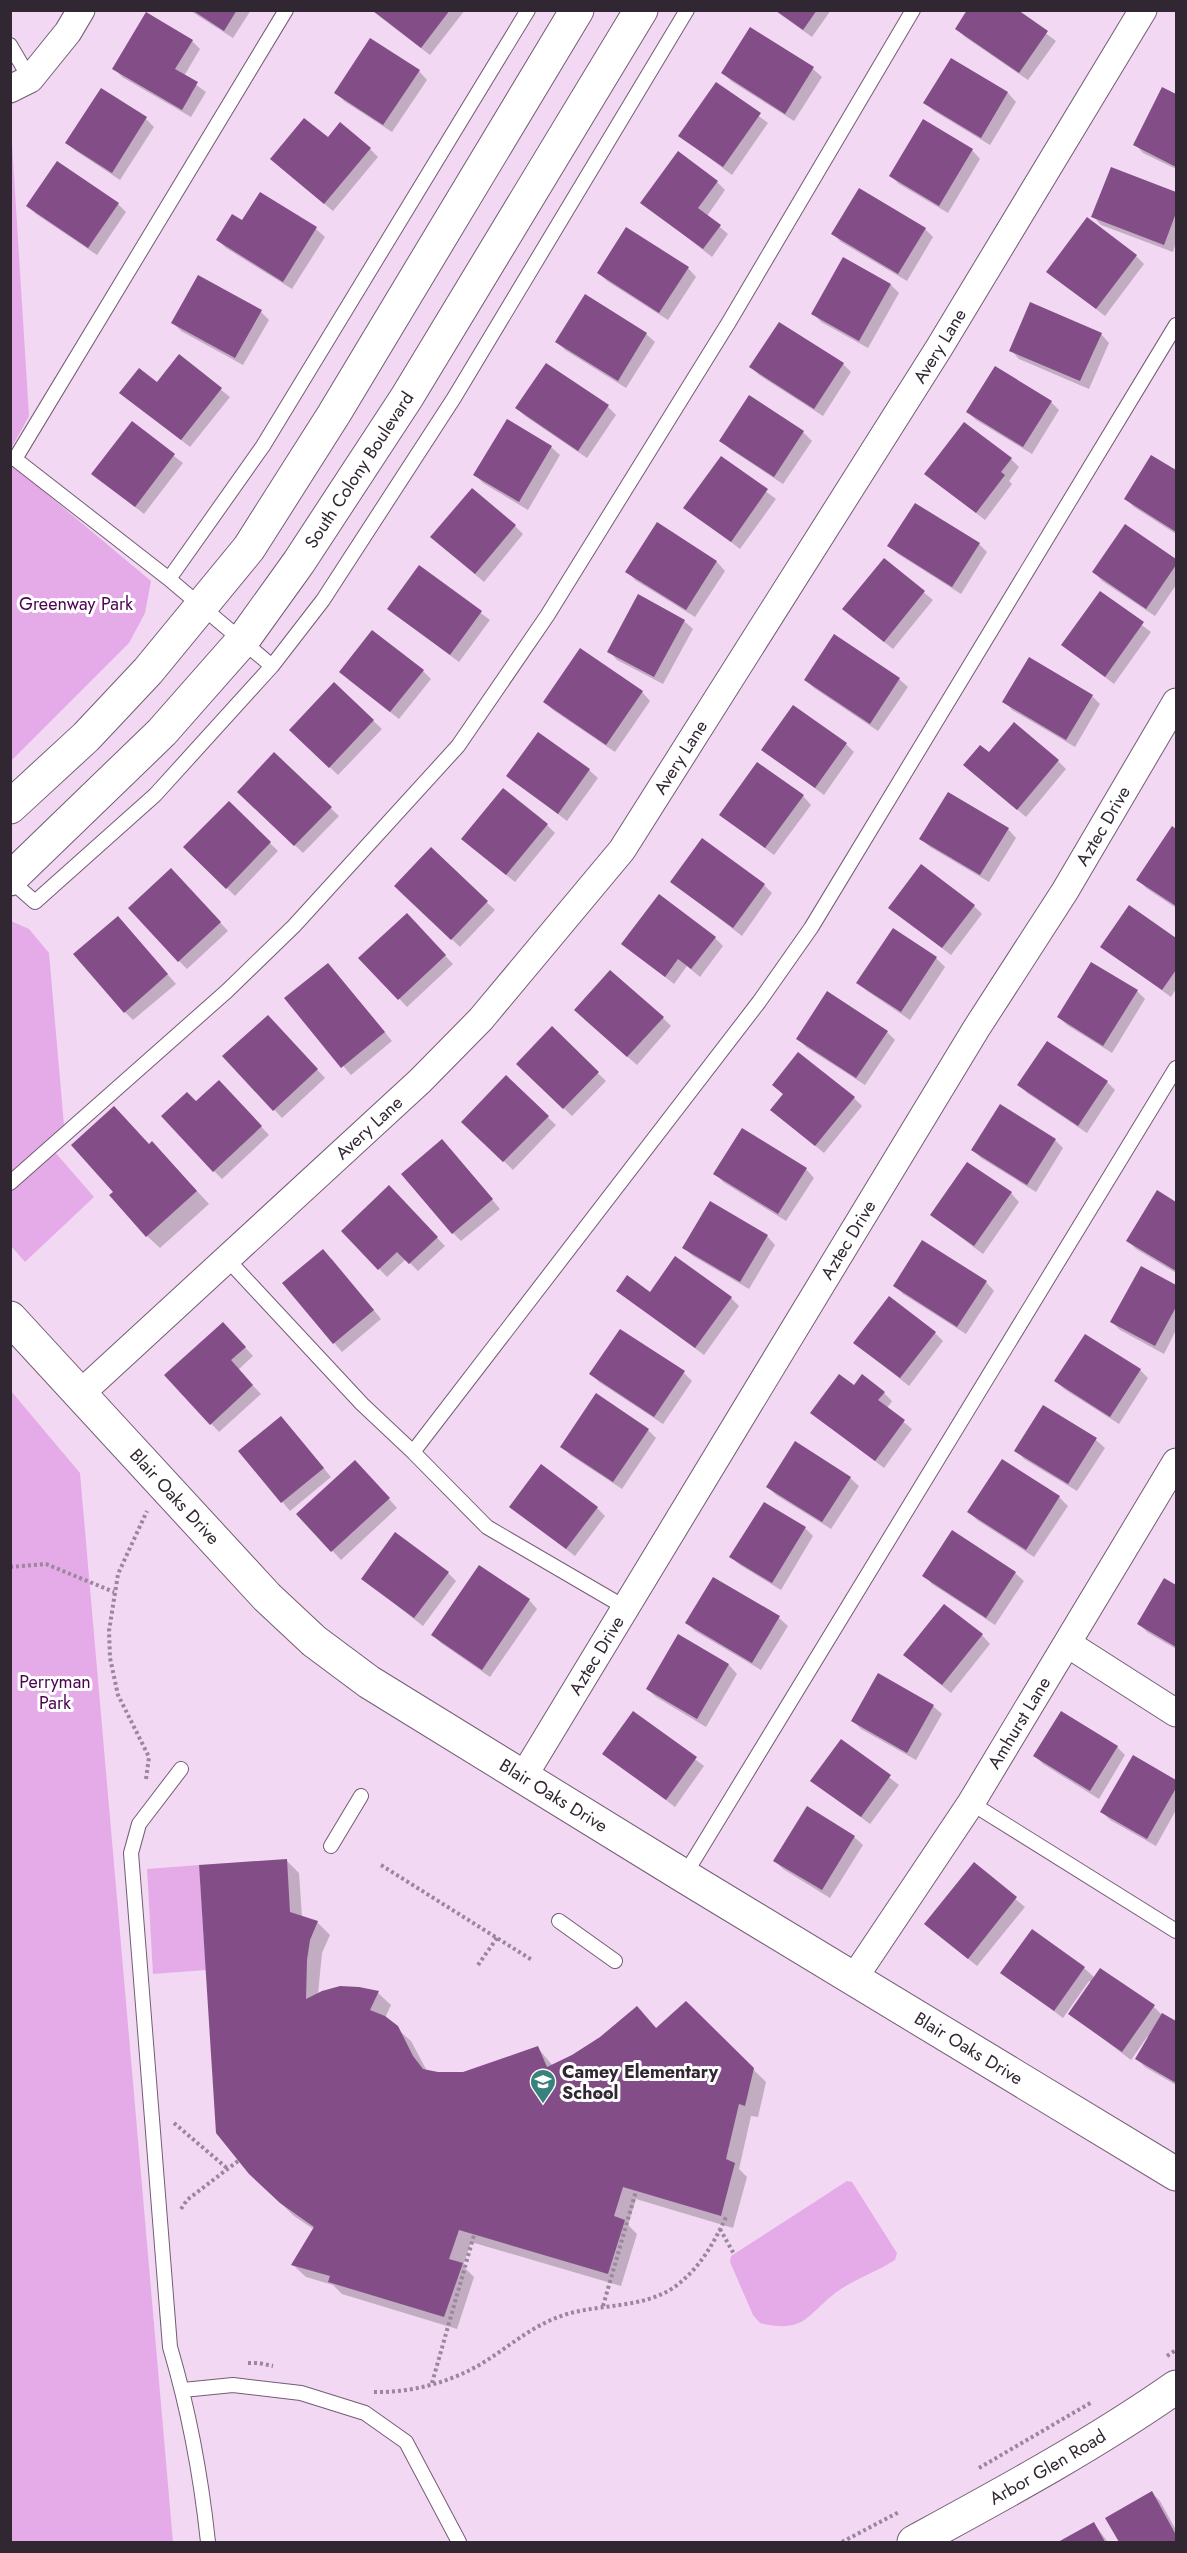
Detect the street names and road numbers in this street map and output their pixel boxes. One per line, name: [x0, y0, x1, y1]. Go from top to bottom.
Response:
street label: Avery Lane: [907, 304, 973, 388]
street label: South Colony Boulevard: [298, 386, 420, 554]
street label: Avery Lane: [647, 715, 714, 799]
street label: Aztec Drive: [1069, 781, 1137, 871]
street label: Avery Lane: [330, 1090, 409, 1166]
street label: Aztec Drive: [814, 1195, 882, 1285]
street label: Blair Oaks Drive: [124, 1443, 226, 1551]
street label: Aztec Drive: [562, 1611, 631, 1700]
street label: Amhurst Lane: [981, 1672, 1057, 1774]
street label: Blair Oaks Drive: [494, 1752, 613, 1839]
street label: Blair Oaks Drive: [909, 2005, 1028, 2091]
street label: Arbor Glen Road: [985, 2423, 1111, 2511]

